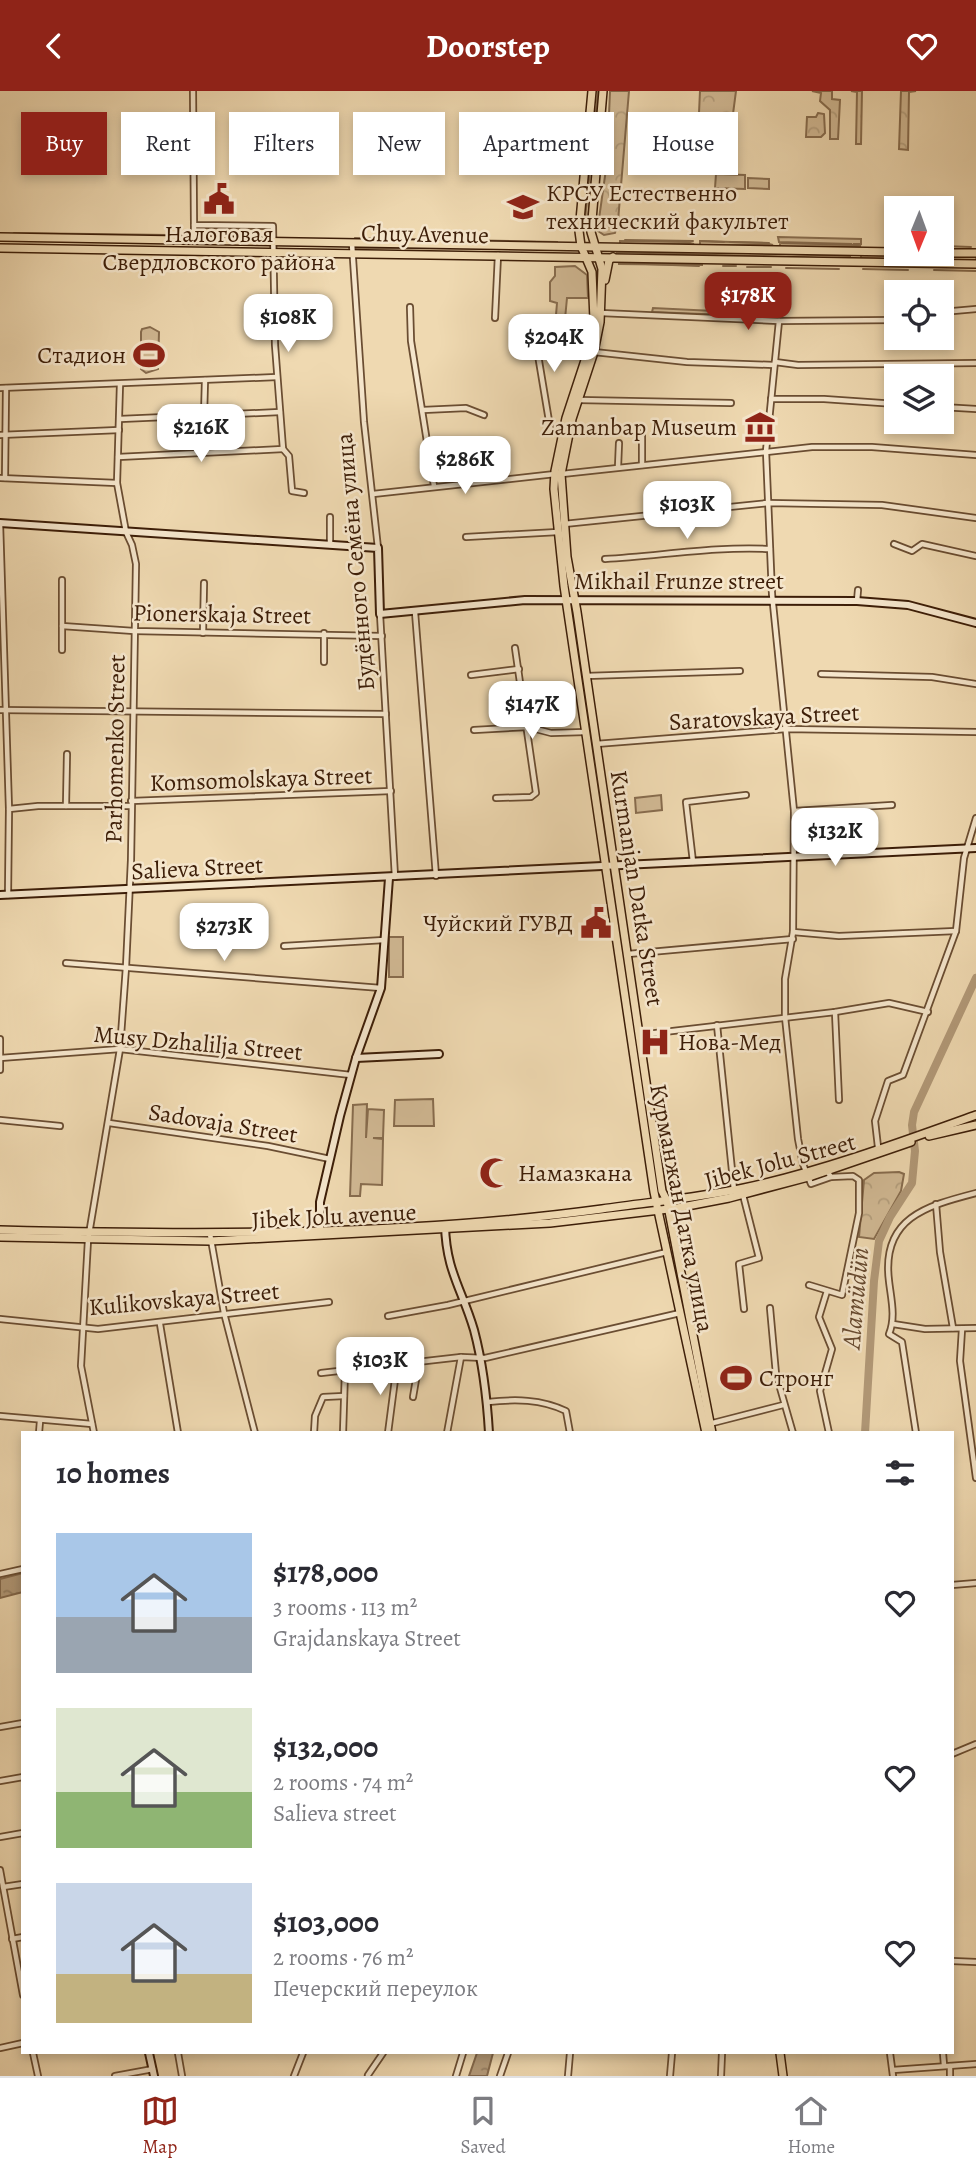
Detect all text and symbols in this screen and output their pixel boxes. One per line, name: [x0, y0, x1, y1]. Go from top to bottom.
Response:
text: Doorstep: [426, 24, 550, 68]
icon: back: [35, 27, 73, 65]
icon: heart: [903, 27, 941, 65]
chip: Buy: [21, 112, 107, 175]
chip: Rent: [121, 112, 215, 175]
chip: Filters: [229, 112, 339, 175]
chip: New: [353, 112, 445, 175]
chip: Apartment: [459, 112, 614, 175]
chip: House: [628, 112, 738, 175]
place label: КРСУ Естественно технический факультет: [546, 177, 789, 237]
public building icon: Налоговая Свердловского района: [202, 182, 236, 216]
school or university icon: КРСУ Естественно технический факультет: [506, 190, 540, 224]
north arrow: [884, 196, 954, 266]
map controls: [884, 196, 954, 434]
street label: Chuy Avenue: [361, 217, 489, 251]
place label: Налоговая Свердловского района: [102, 218, 336, 278]
pin: $178K: [699, 273, 797, 332]
text: $178K: [721, 279, 775, 310]
button: locate: [884, 280, 954, 350]
pin: $108K: [239, 295, 337, 354]
text: $108K: [260, 301, 316, 332]
pin: $204K: [505, 315, 603, 374]
text: $204K: [524, 321, 584, 352]
sports icon: Стадион: [132, 338, 166, 372]
place label: Стадион: [37, 339, 126, 371]
button: layers: [884, 364, 954, 434]
pin: $216K: [152, 405, 250, 464]
museum icon: Zamanbap Museum: [743, 410, 777, 444]
text: $216K: [173, 411, 229, 442]
place label: Zamanbap Museum: [541, 411, 737, 443]
street label: Будённого Семёна улица: [328, 432, 382, 692]
pin: $286K: [416, 437, 514, 496]
text: $286K: [436, 443, 494, 474]
pin: $103K: [638, 482, 736, 541]
text: $103K: [659, 488, 715, 519]
street label: Mikhail Frunze street: [574, 565, 784, 597]
street label: Pionerskaja Street: [133, 596, 311, 632]
street label: Parhomenko Street: [97, 654, 133, 844]
pin: $147K: [483, 681, 581, 741]
text: $147K: [505, 688, 559, 719]
street label: Saratovskaya Street: [668, 696, 860, 738]
street label: Komsomolskaya Street: [149, 759, 373, 799]
street label: Kurmanjan Datka Street: [603, 768, 671, 1008]
pin: $132K: [786, 809, 884, 868]
text: $132K: [807, 815, 863, 846]
street label: Salieva Street: [130, 849, 264, 887]
pin: $273K: [175, 903, 273, 963]
public building icon: Чуйский ГУВД: [579, 906, 613, 940]
place label: Чуйский ГУВД: [423, 907, 573, 939]
text: $273K: [196, 910, 252, 941]
street label: Musy Dzhalilja Street: [92, 1018, 304, 1068]
hospital icon: Нова-Мед: [638, 1025, 672, 1059]
place label: Нова-Мед: [678, 1026, 781, 1058]
street label: Курманжан Датка улица: [642, 1081, 722, 1335]
street label: Sadovaja Street: [146, 1095, 300, 1151]
street label: Jibek Jolu Street: [701, 1125, 859, 1197]
mosque icon: Намазкана: [478, 1156, 512, 1190]
place label: Намазкана: [518, 1157, 632, 1189]
street label: Jibek Jolu avenue: [251, 1196, 417, 1236]
water label: Alamüdün: [833, 1246, 877, 1352]
street label: Kulikovskaya Street: [87, 1275, 281, 1323]
pin: $103K: [331, 1337, 429, 1397]
text: $103K: [352, 1344, 408, 1375]
sports icon: Стронг: [719, 1361, 753, 1395]
place label: Стронг: [759, 1362, 833, 1394]
text: 10 homes: [56, 1453, 170, 1493]
icon: filters: [881, 1454, 919, 1492]
text: $178,000: [273, 1552, 378, 1592]
icon: home: [112, 1561, 196, 1645]
icon: heart: [881, 1584, 919, 1622]
text: 3 rooms · 113 m²: [273, 1592, 417, 1623]
text: Grajdanskaya Street: [273, 1623, 461, 1654]
text: $132,000: [273, 1727, 378, 1767]
icon: home: [112, 1736, 196, 1820]
icon: heart: [881, 1759, 919, 1797]
text: 2 rooms · 74 m²: [273, 1767, 413, 1798]
text: Salieva street: [273, 1798, 397, 1829]
text: $103,000: [273, 1902, 379, 1942]
icon: home: [112, 1911, 196, 1995]
icon: heart: [881, 1934, 919, 1972]
text: 2 rooms · 76 m²: [273, 1942, 414, 1973]
text: Печерский переулок: [273, 1973, 478, 2004]
tab: Map: [141, 2092, 179, 2160]
tab: Saved: [461, 2092, 506, 2160]
tab: Home: [787, 2092, 835, 2160]

